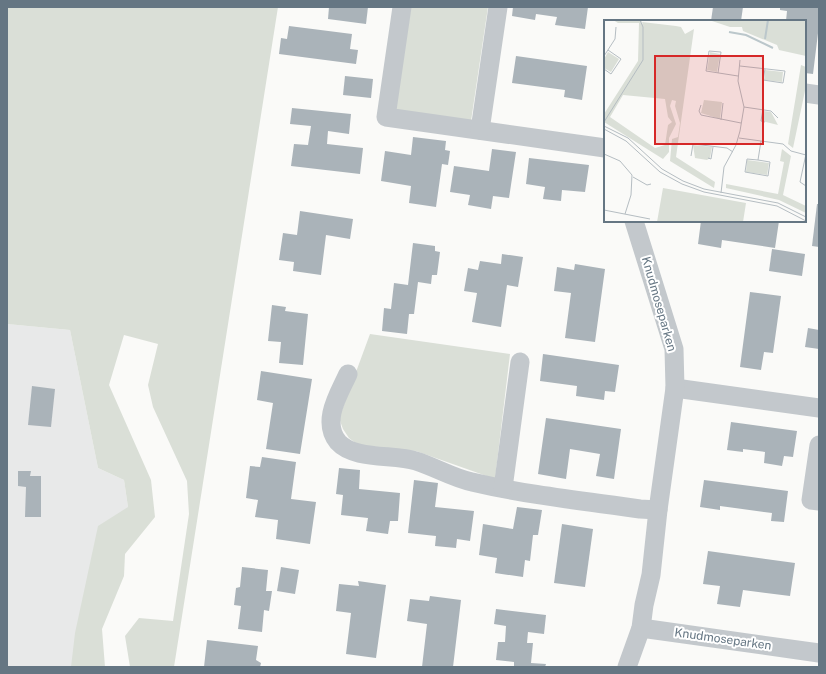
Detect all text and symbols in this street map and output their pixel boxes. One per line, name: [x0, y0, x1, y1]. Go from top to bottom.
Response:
inset map: [604, 20, 806, 222]
street label: Knudmoseparken: [639, 255, 679, 353]
street label: Knudmoseparken: [674, 625, 773, 653]

